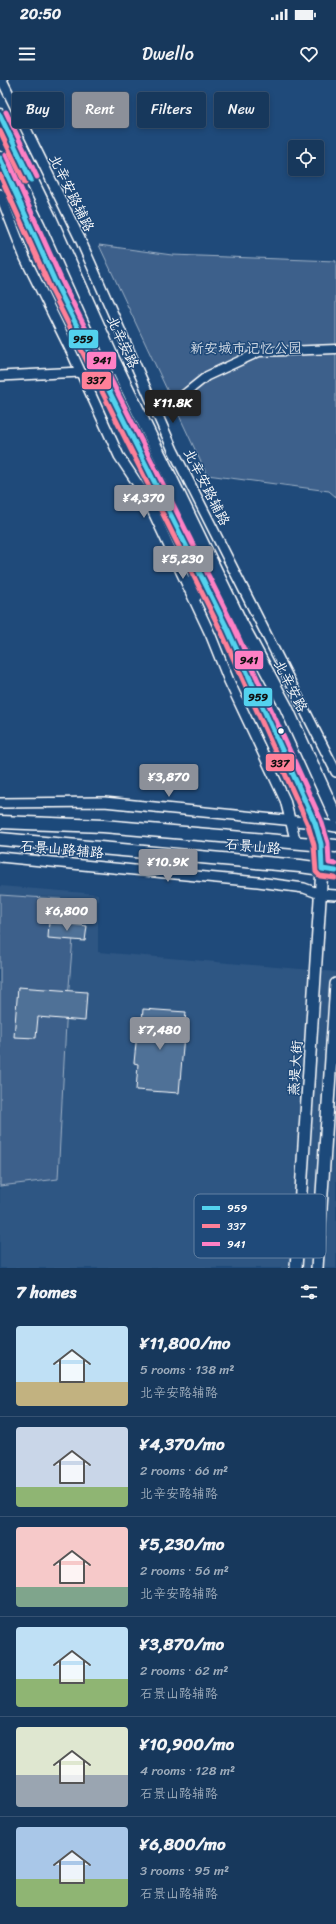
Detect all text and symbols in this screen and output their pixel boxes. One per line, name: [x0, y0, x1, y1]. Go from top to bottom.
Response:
text: 20:50: [20, 1, 61, 27]
text: Dwello: [142, 38, 194, 70]
icon: menu: [16, 43, 38, 65]
icon: heart: [298, 43, 320, 65]
chip: Buy: [12, 92, 64, 128]
chip: Rent: [72, 92, 129, 128]
chip: Filters: [137, 92, 206, 128]
chip: New: [214, 92, 269, 128]
map controls: [288, 140, 324, 176]
button: locate: [288, 140, 324, 176]
street label: 北辛安路辅路: [42, 150, 101, 236]
street label: 北辛安路: [99, 312, 146, 373]
line badge: 959: [68, 329, 99, 349]
text: 959: [73, 330, 93, 349]
park label: 新安城市记忆公园: [190, 336, 302, 361]
line badge: 941: [86, 351, 117, 370]
text: 941: [93, 351, 111, 370]
line badge: 337: [81, 371, 112, 390]
text: 337: [86, 371, 107, 390]
pin: ¥11.8K: [140, 390, 206, 424]
text: ¥11.8K: [154, 391, 192, 414]
street label: 北辛安路辅路: [176, 444, 237, 530]
pin: ¥4,370: [111, 485, 177, 519]
text: ¥4,370: [123, 486, 165, 509]
pin: ¥5,230: [150, 546, 216, 580]
text: ¥5,230: [162, 547, 204, 570]
line badge: 941: [234, 650, 264, 670]
text: 941: [240, 651, 258, 670]
street label: 北辛安路: [267, 656, 314, 717]
line badge: 959: [243, 687, 273, 707]
text: 959: [248, 688, 268, 707]
unlabelled marker: [276, 726, 286, 736]
line badge: 337: [265, 753, 295, 772]
text: 337: [270, 754, 291, 773]
pin: ¥3,870: [136, 764, 202, 798]
text: ¥3,870: [148, 765, 190, 788]
street label: 石景山路: [224, 832, 282, 861]
street label: 石景山路辅路: [19, 833, 105, 866]
pin: ¥10.9K: [135, 849, 201, 883]
text: ¥10.9K: [148, 850, 188, 873]
pin: ¥6,800: [34, 898, 100, 932]
text: ¥6,800: [46, 899, 88, 922]
pin: ¥7,480: [127, 1017, 193, 1051]
text: ¥7,480: [139, 1018, 181, 1041]
street label: 燕堤大街: [281, 1039, 310, 1097]
legend: [194, 1194, 326, 1258]
text: 959: [227, 1199, 247, 1218]
text: 337: [227, 1217, 246, 1236]
text: 941: [227, 1235, 246, 1254]
text: 7 homes: [16, 1277, 76, 1307]
icon: filters: [298, 1281, 320, 1303]
text: ¥11,800/mo: [140, 1328, 230, 1358]
icon: home: [48, 1342, 96, 1390]
text: 5 rooms · 138 m²: [140, 1358, 234, 1381]
text: 北辛安路辅路: [140, 1381, 218, 1404]
text: ¥4,370/mo: [140, 1429, 225, 1459]
icon: home: [48, 1443, 96, 1491]
text: 2 rooms · 66 m²: [140, 1459, 228, 1482]
text: 北辛安路辅路: [140, 1482, 218, 1505]
text: ¥5,230/mo: [140, 1529, 224, 1559]
icon: home: [48, 1543, 96, 1591]
text: 2 rooms · 56 m²: [140, 1559, 229, 1582]
text: 北辛安路辅路: [140, 1582, 218, 1605]
text: ¥3,870/mo: [140, 1629, 224, 1659]
icon: home: [48, 1643, 96, 1691]
text: 2 rooms · 62 m²: [140, 1659, 228, 1682]
text: 石景山路辅路: [140, 1682, 218, 1705]
text: ¥10,900/mo: [140, 1729, 234, 1759]
icon: home: [48, 1743, 96, 1791]
text: 4 rooms · 128 m²: [140, 1759, 235, 1782]
text: 石景山路辅路: [140, 1782, 218, 1805]
text: ¥6,800/mo: [140, 1829, 226, 1859]
icon: home: [48, 1843, 96, 1891]
text: 3 rooms · 95 m²: [140, 1859, 229, 1882]
text: 石景山路辅路: [140, 1882, 218, 1905]

